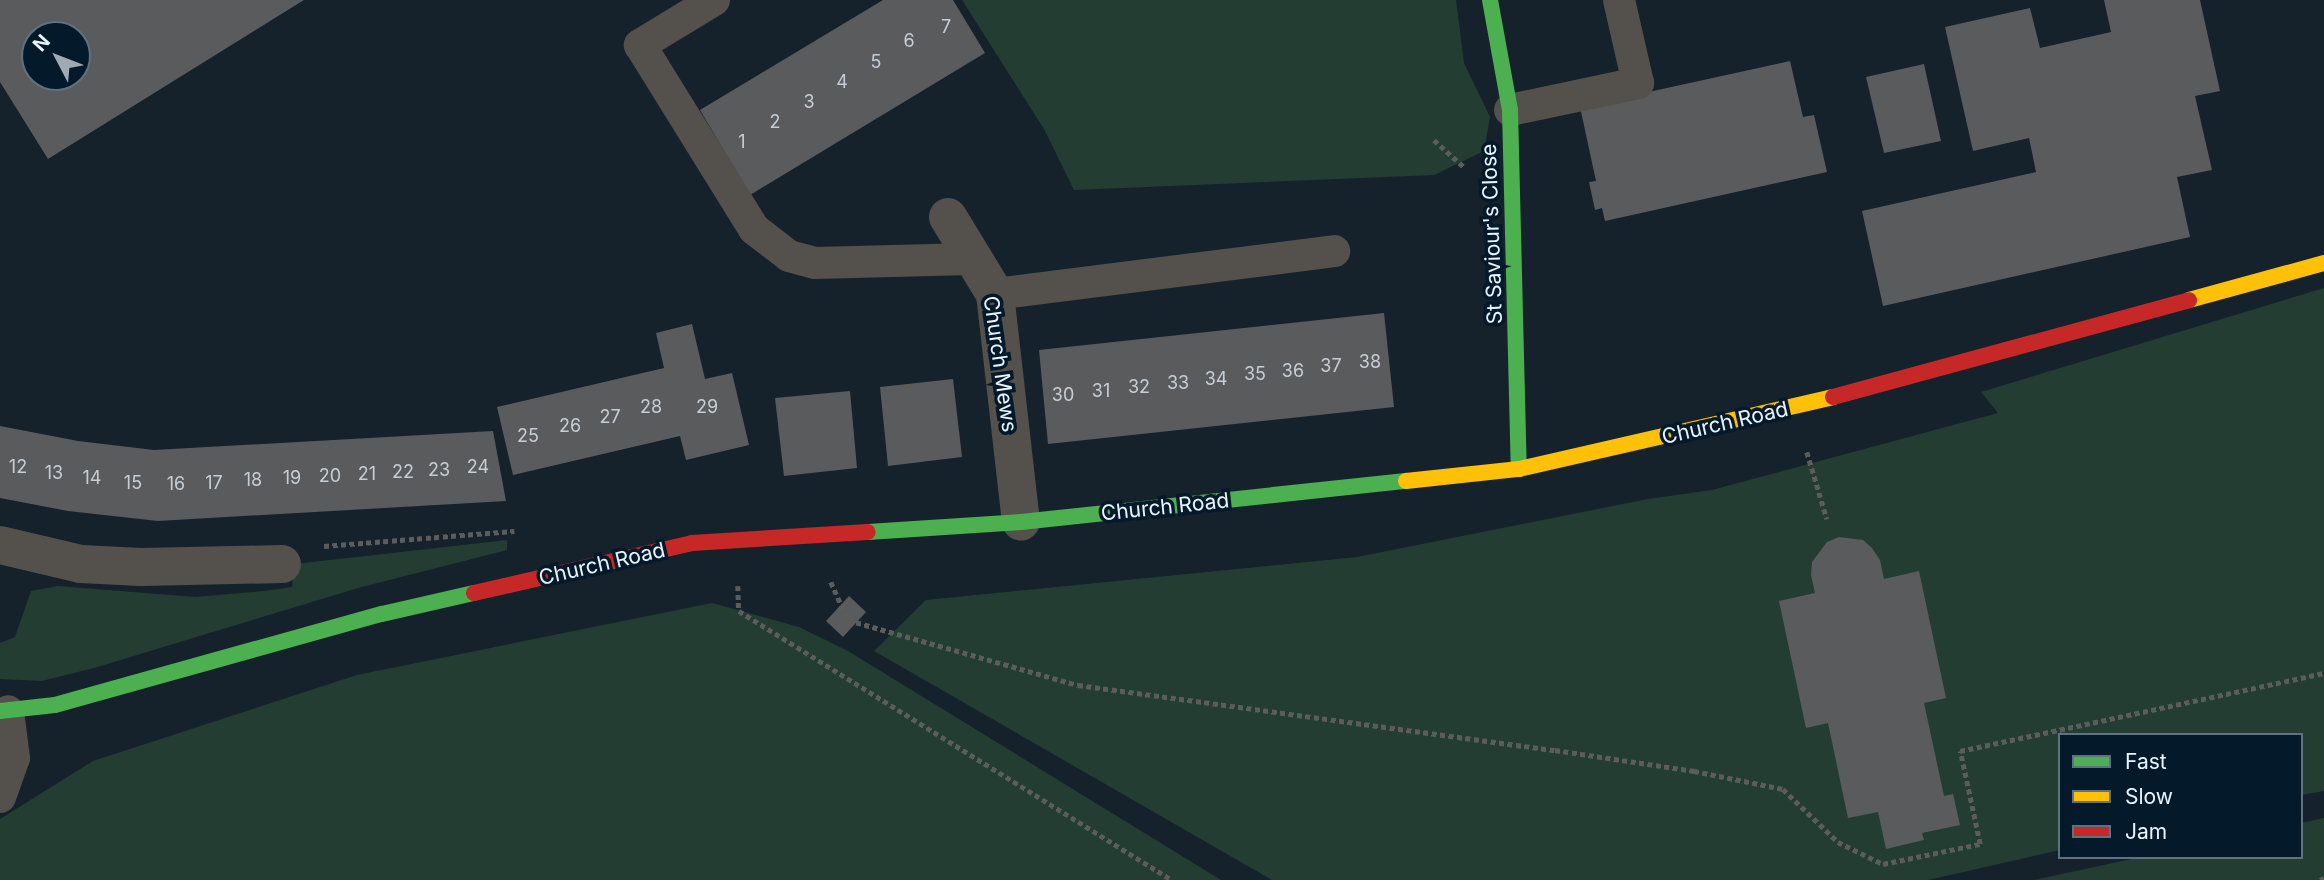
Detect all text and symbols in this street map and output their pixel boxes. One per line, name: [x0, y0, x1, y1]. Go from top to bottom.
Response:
house number: 7: [941, 16, 951, 38]
north arrow: [21, 21, 91, 91]
text: N: [28, 30, 55, 56]
house number: 6: [903, 30, 915, 52]
house number: 5: [871, 51, 881, 73]
house number: 4: [836, 71, 848, 93]
house number: 3: [803, 91, 815, 113]
house number: 2: [770, 111, 780, 133]
house number: 1: [738, 131, 746, 153]
street label: St Saviour's Close: [1476, 143, 1508, 325]
street label: Church Mews: [978, 294, 1022, 434]
house number: 38: [1359, 351, 1381, 373]
house number: 37: [1320, 355, 1342, 377]
house number: 36: [1282, 360, 1304, 382]
house number: 35: [1244, 363, 1266, 385]
house number: 34: [1205, 368, 1227, 390]
house number: 33: [1167, 372, 1189, 394]
house number: 32: [1128, 376, 1150, 398]
house number: 31: [1092, 380, 1110, 402]
house number: 30: [1052, 384, 1074, 406]
house number: 28: [640, 396, 662, 418]
house number: 29: [696, 396, 718, 418]
street label: Church Road: [1659, 396, 1791, 450]
house number: 27: [599, 406, 621, 428]
house number: 26: [559, 415, 581, 437]
house number: 25: [517, 425, 539, 447]
house number: 12: [9, 456, 27, 478]
house number: 24: [467, 456, 489, 478]
house number: 23: [428, 459, 450, 481]
house number: 22: [392, 461, 414, 483]
house number: 13: [45, 462, 63, 484]
house number: 21: [358, 463, 376, 485]
house number: 20: [319, 465, 341, 487]
house number: 14: [83, 467, 101, 489]
house number: 19: [283, 467, 301, 489]
house number: 18: [244, 469, 262, 491]
house number: 15: [124, 472, 142, 494]
house number: 17: [205, 472, 223, 494]
house number: 16: [167, 473, 185, 495]
street label: Church Road: [1100, 488, 1230, 526]
street label: Church Road: [536, 537, 668, 591]
legend: [2058, 733, 2303, 859]
text: Fast: [2125, 749, 2167, 774]
text: Slow: [2125, 784, 2173, 809]
text: Jam: [2125, 819, 2167, 844]

